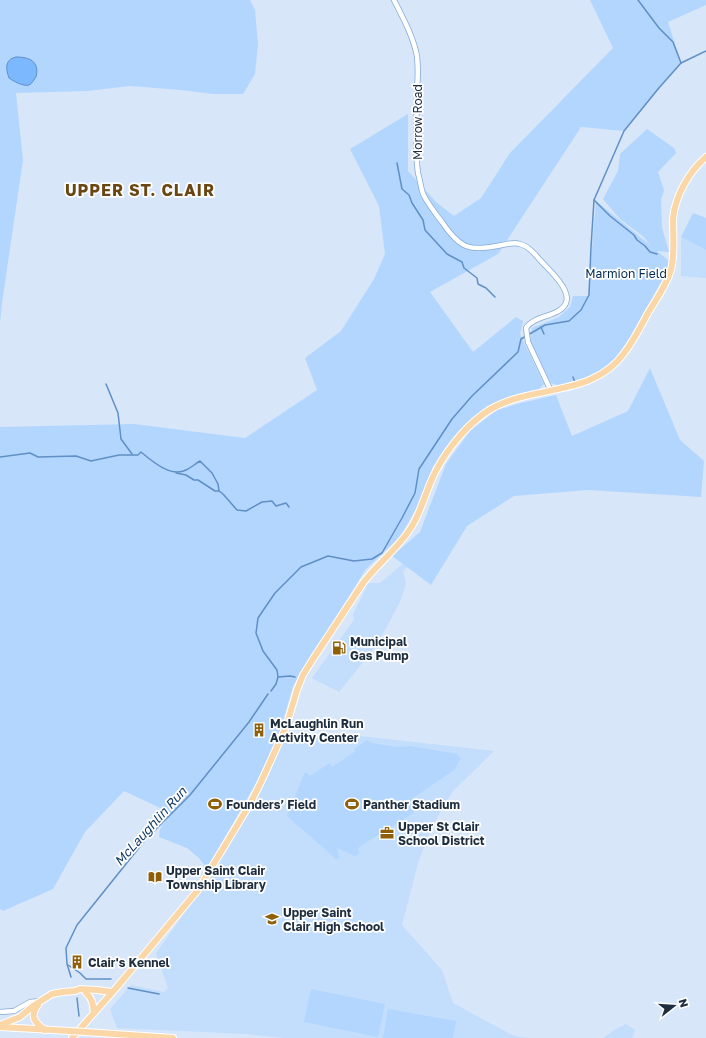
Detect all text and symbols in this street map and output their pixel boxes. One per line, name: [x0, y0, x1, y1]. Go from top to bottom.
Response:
street label: Morrow Road: [410, 84, 425, 160]
district label: UPPER ST. CLAIR: [65, 180, 215, 200]
park label: Marmion Field: [585, 266, 667, 281]
place label: Municipal Gas Pump: [350, 634, 409, 663]
fuel station icon: Municipal Gas Pump: [331, 640, 347, 656]
place label: McLaughlin Run Activity Center: [270, 716, 363, 745]
building icon: McLaughlin Run Activity Center: [251, 722, 267, 738]
water label: McLaughlin Run: [110, 783, 190, 869]
sports icon: Founders’ Field: [207, 796, 223, 812]
sports icon: Panther Stadium: [344, 796, 360, 812]
place label: Founders’ Field: [226, 797, 316, 812]
place label: Panther Stadium: [363, 797, 460, 812]
place label: Upper St Clair School District: [398, 819, 485, 848]
office icon: Upper St Clair School District: [379, 825, 395, 841]
place label: Upper Saint Clair Township Library: [166, 863, 267, 892]
library icon: Upper Saint Clair Township Library: [147, 869, 163, 885]
place label: Upper Saint Clair High School: [283, 905, 384, 934]
school or university icon: Upper Saint Clair High School: [264, 911, 280, 927]
building icon: Clair's Kennel: [69, 954, 85, 970]
place label: Clair's Kennel: [88, 955, 170, 970]
north arrow: [654, 986, 694, 1026]
text: N: [677, 997, 691, 1009]

